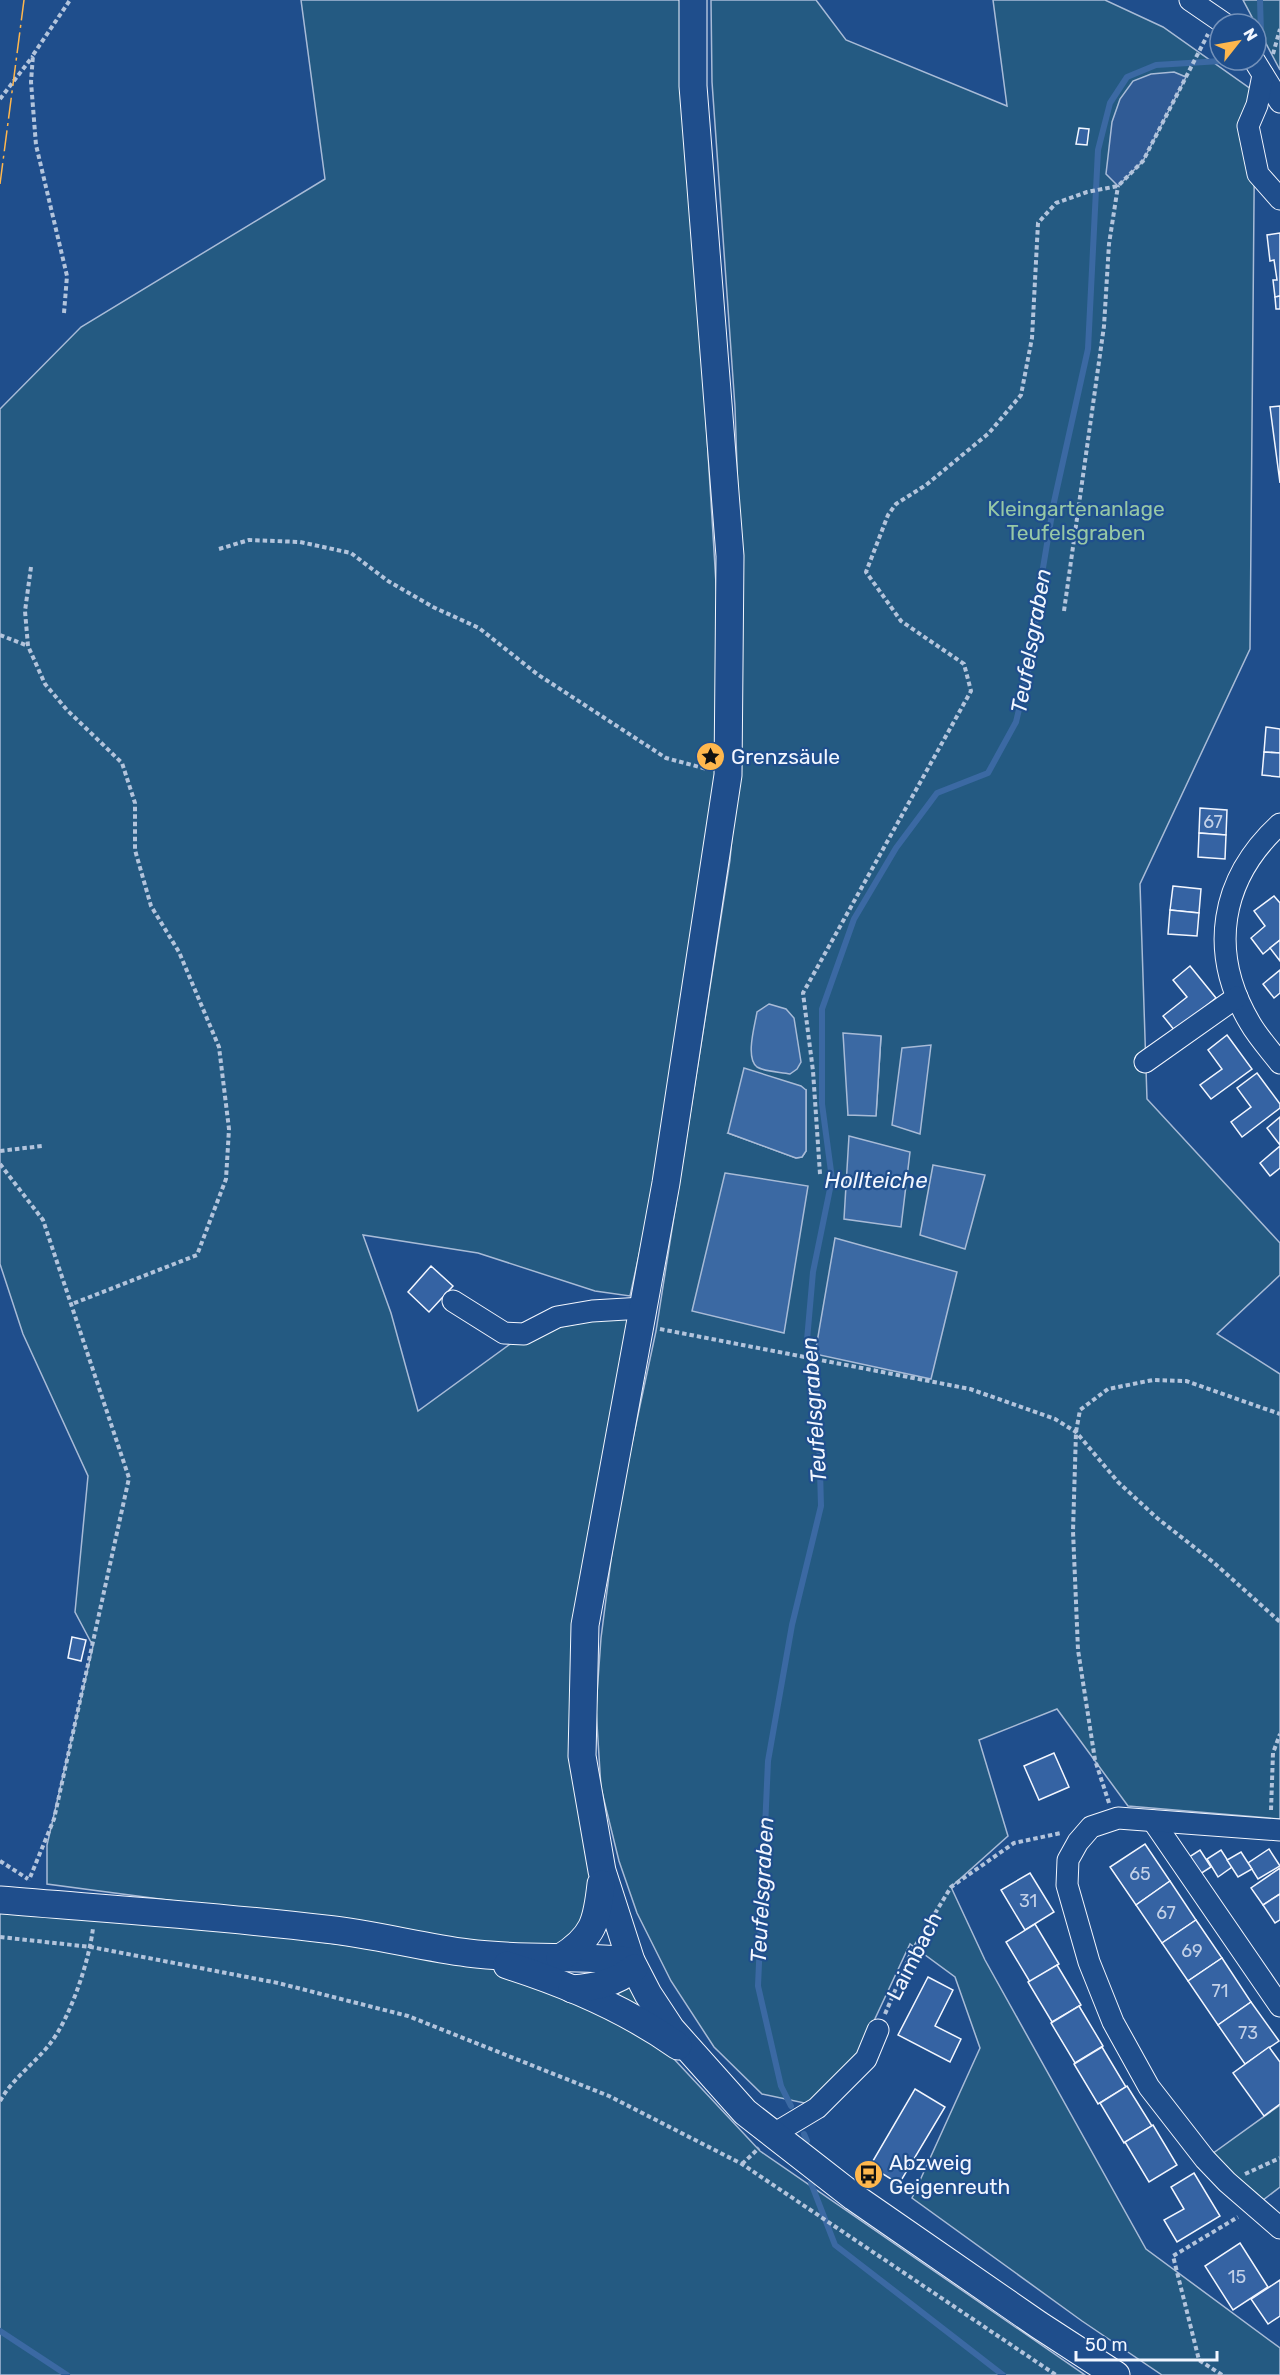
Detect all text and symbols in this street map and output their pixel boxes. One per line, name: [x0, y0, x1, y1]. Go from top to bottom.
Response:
north arrow: [1208, 12, 1268, 72]
text: N: [1239, 25, 1262, 44]
park label: Kleingartenanlage Teufelsgraben: [987, 496, 1165, 545]
water label: Teufelsgraben: [1005, 567, 1057, 715]
place icon: Grenzsäule: [694, 740, 726, 772]
place label: Grenzsäule: [731, 744, 840, 769]
house number: 67: [1203, 811, 1223, 833]
water label: Hollteiche: [825, 1167, 927, 1194]
water label: Teufelsgraben: [795, 1336, 833, 1484]
water label: Teufelsgraben: [745, 1816, 779, 1964]
house number: 65: [1129, 1863, 1151, 1885]
house number: 31: [1019, 1890, 1037, 1912]
house number: 67: [1156, 1902, 1176, 1924]
street label: Laimbach: [881, 1908, 947, 2004]
house number: 69: [1181, 1940, 1203, 1962]
house number: 71: [1212, 1980, 1228, 2002]
house number: 73: [1238, 2022, 1258, 2044]
place label: Abzweig Geigenreuth: [889, 2150, 1010, 2199]
bus stop icon: Abzweig Geigenreuth: [852, 2158, 884, 2190]
house number: 15: [1228, 2266, 1246, 2288]
scale bar: [1076, 2324, 1217, 2362]
text: 50 m: [1085, 2334, 1128, 2356]

